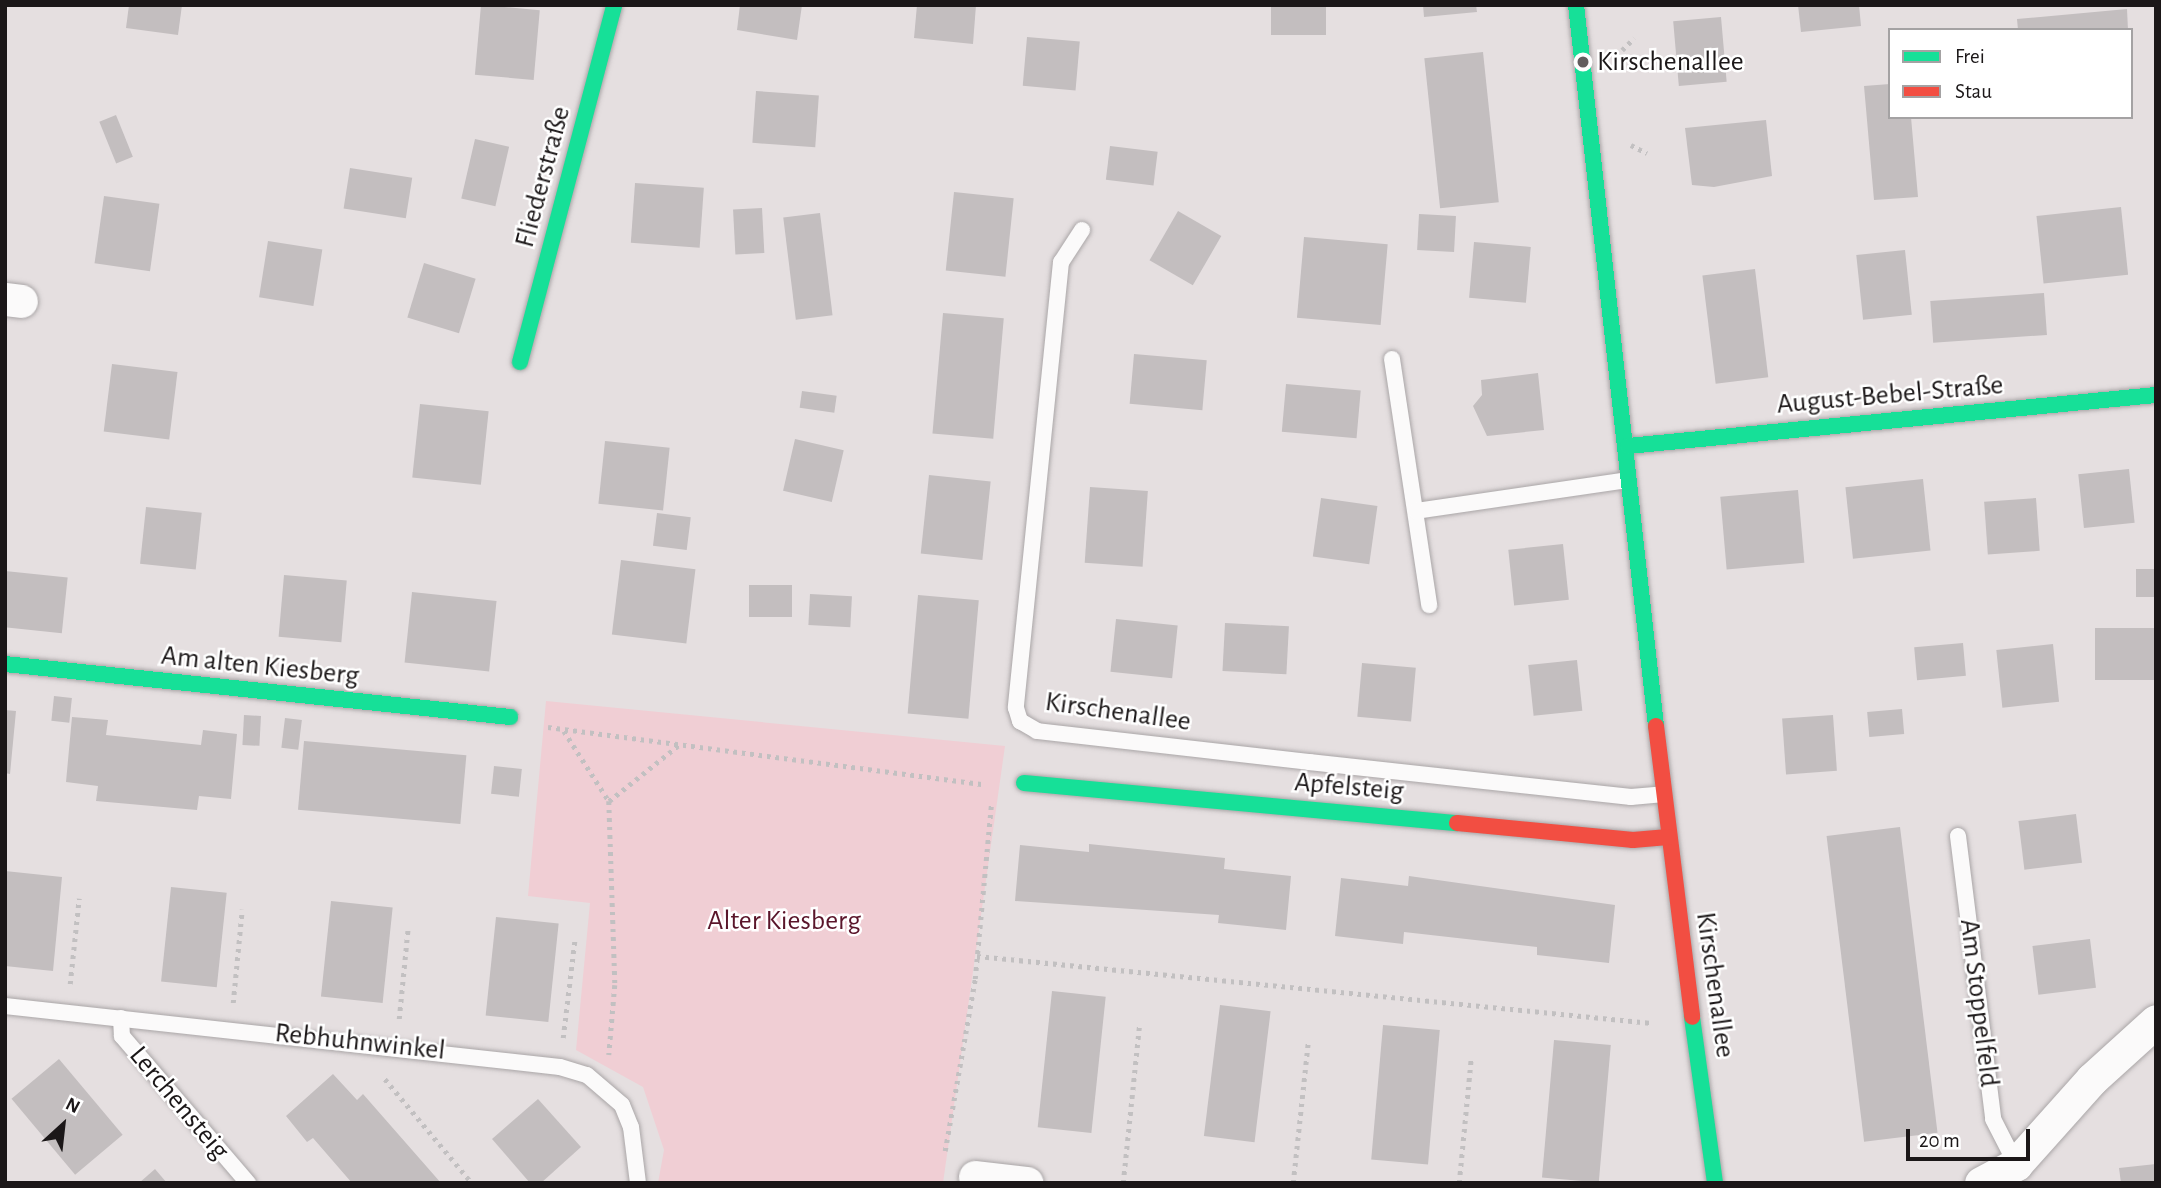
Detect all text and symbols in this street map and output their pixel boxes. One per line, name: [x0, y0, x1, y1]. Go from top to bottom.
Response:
legend: [1888, 28, 2133, 119]
place label: Kirschenallee: [1597, 45, 1744, 79]
text: Frei: [1955, 46, 1985, 67]
marker: Kirschenallee: [1575, 54, 1591, 70]
text: Stau: [1955, 81, 1992, 102]
street label: Fliederstraße: [508, 103, 578, 251]
street label: August-Bebel-Straße: [1775, 368, 2005, 422]
street label: Am alten Kiesberg: [159, 639, 361, 693]
street label: Kirschenallee: [1043, 685, 1193, 739]
street label: Apfelsteig: [1293, 765, 1405, 809]
park label: Alter Kiesberg: [707, 904, 861, 938]
street label: Kirschenallee: [1688, 910, 1742, 1060]
street label: Am Stoppelfeld: [1952, 917, 2006, 1089]
street label: Rebhuhnwinkel: [273, 1016, 447, 1068]
street label: Lerchensteig: [122, 1039, 236, 1167]
north arrow: [28, 1090, 98, 1160]
text: N: [63, 1094, 83, 1117]
scale bar: [1909, 1114, 2033, 1158]
text: 20 m: [1919, 1130, 1960, 1151]

